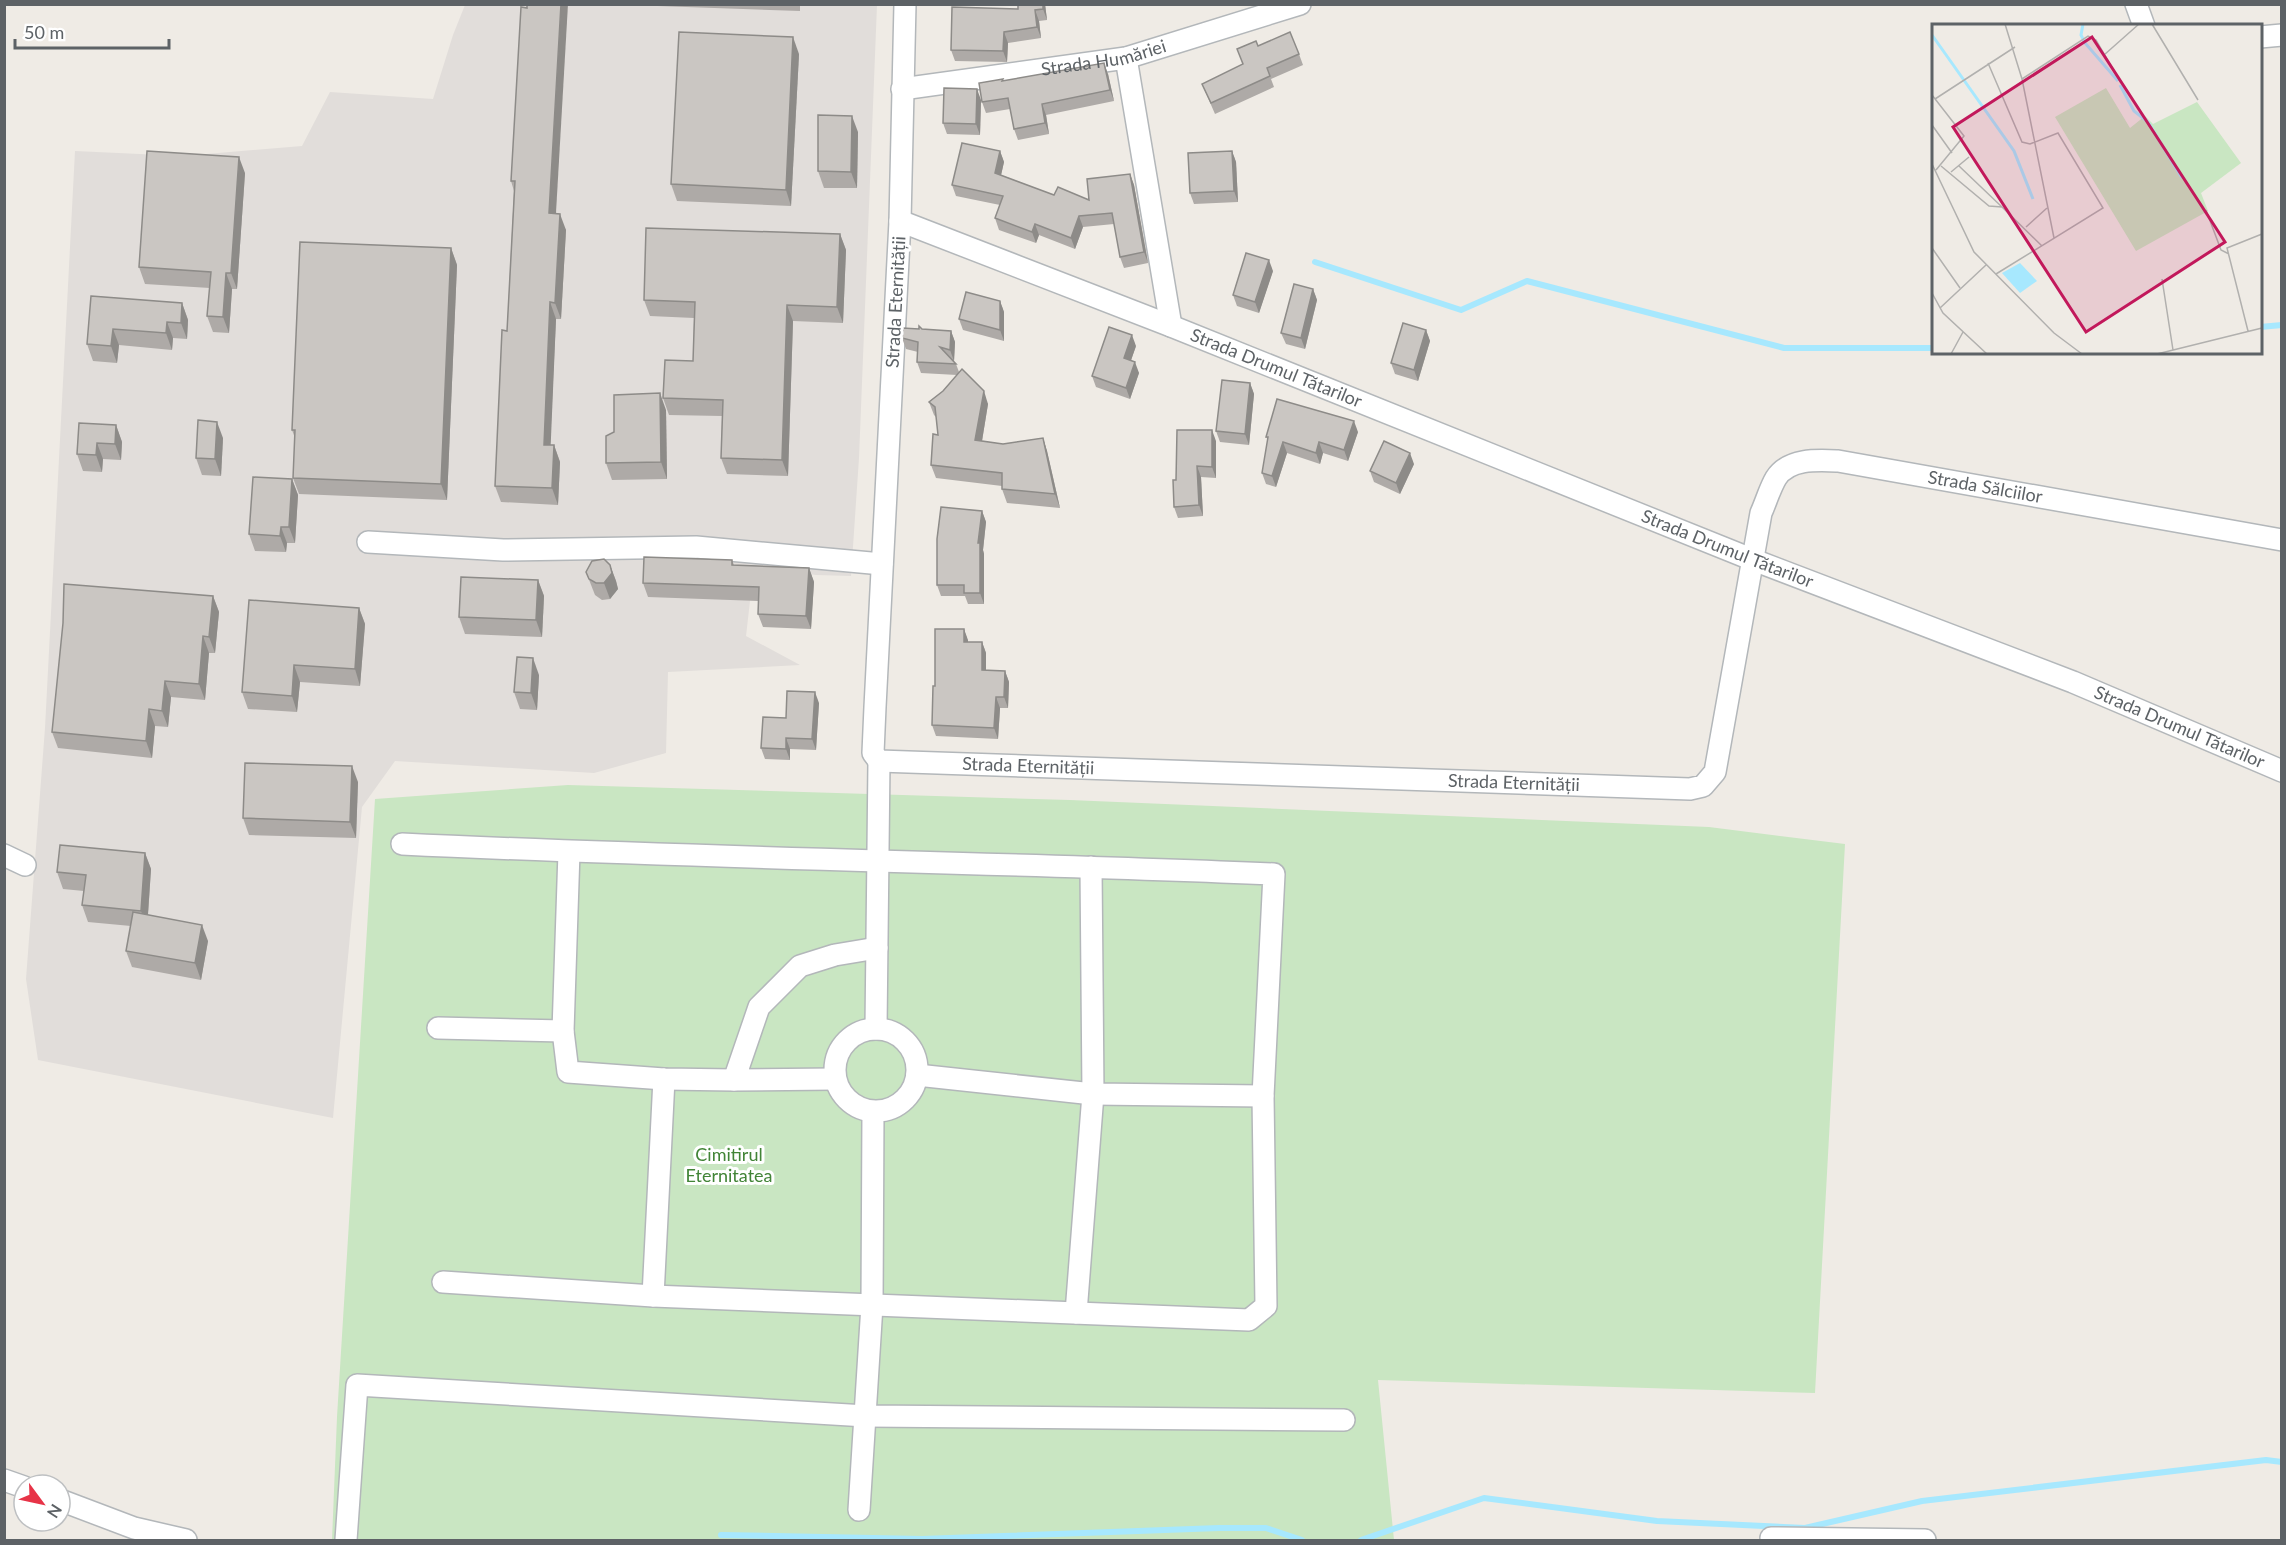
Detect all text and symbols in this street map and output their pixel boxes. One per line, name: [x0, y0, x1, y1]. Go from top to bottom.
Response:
scale bar: [15, 12, 170, 50]
text: 50 m: [24, 21, 64, 43]
inset map: [1932, 24, 2262, 354]
street label: Strada Humăriei: [1040, 34, 1168, 80]
street label: Strada Eternității: [881, 235, 909, 368]
street label: Strada Drumul Tătarilor: [1187, 323, 1366, 412]
street label: Strada Sălciilor: [1926, 465, 2045, 507]
street label: Strada Drumul Tătarilor: [1638, 504, 1817, 592]
street label: Strada Drumul Tătarilor: [2091, 680, 2269, 773]
street label: Strada Eternității: [962, 752, 1095, 778]
street label: Strada Eternității: [1448, 769, 1580, 795]
park label: Cimitirul Eternitatea: [686, 1143, 772, 1186]
north arrow: [12, 1473, 72, 1533]
text: N: [44, 1501, 66, 1522]

